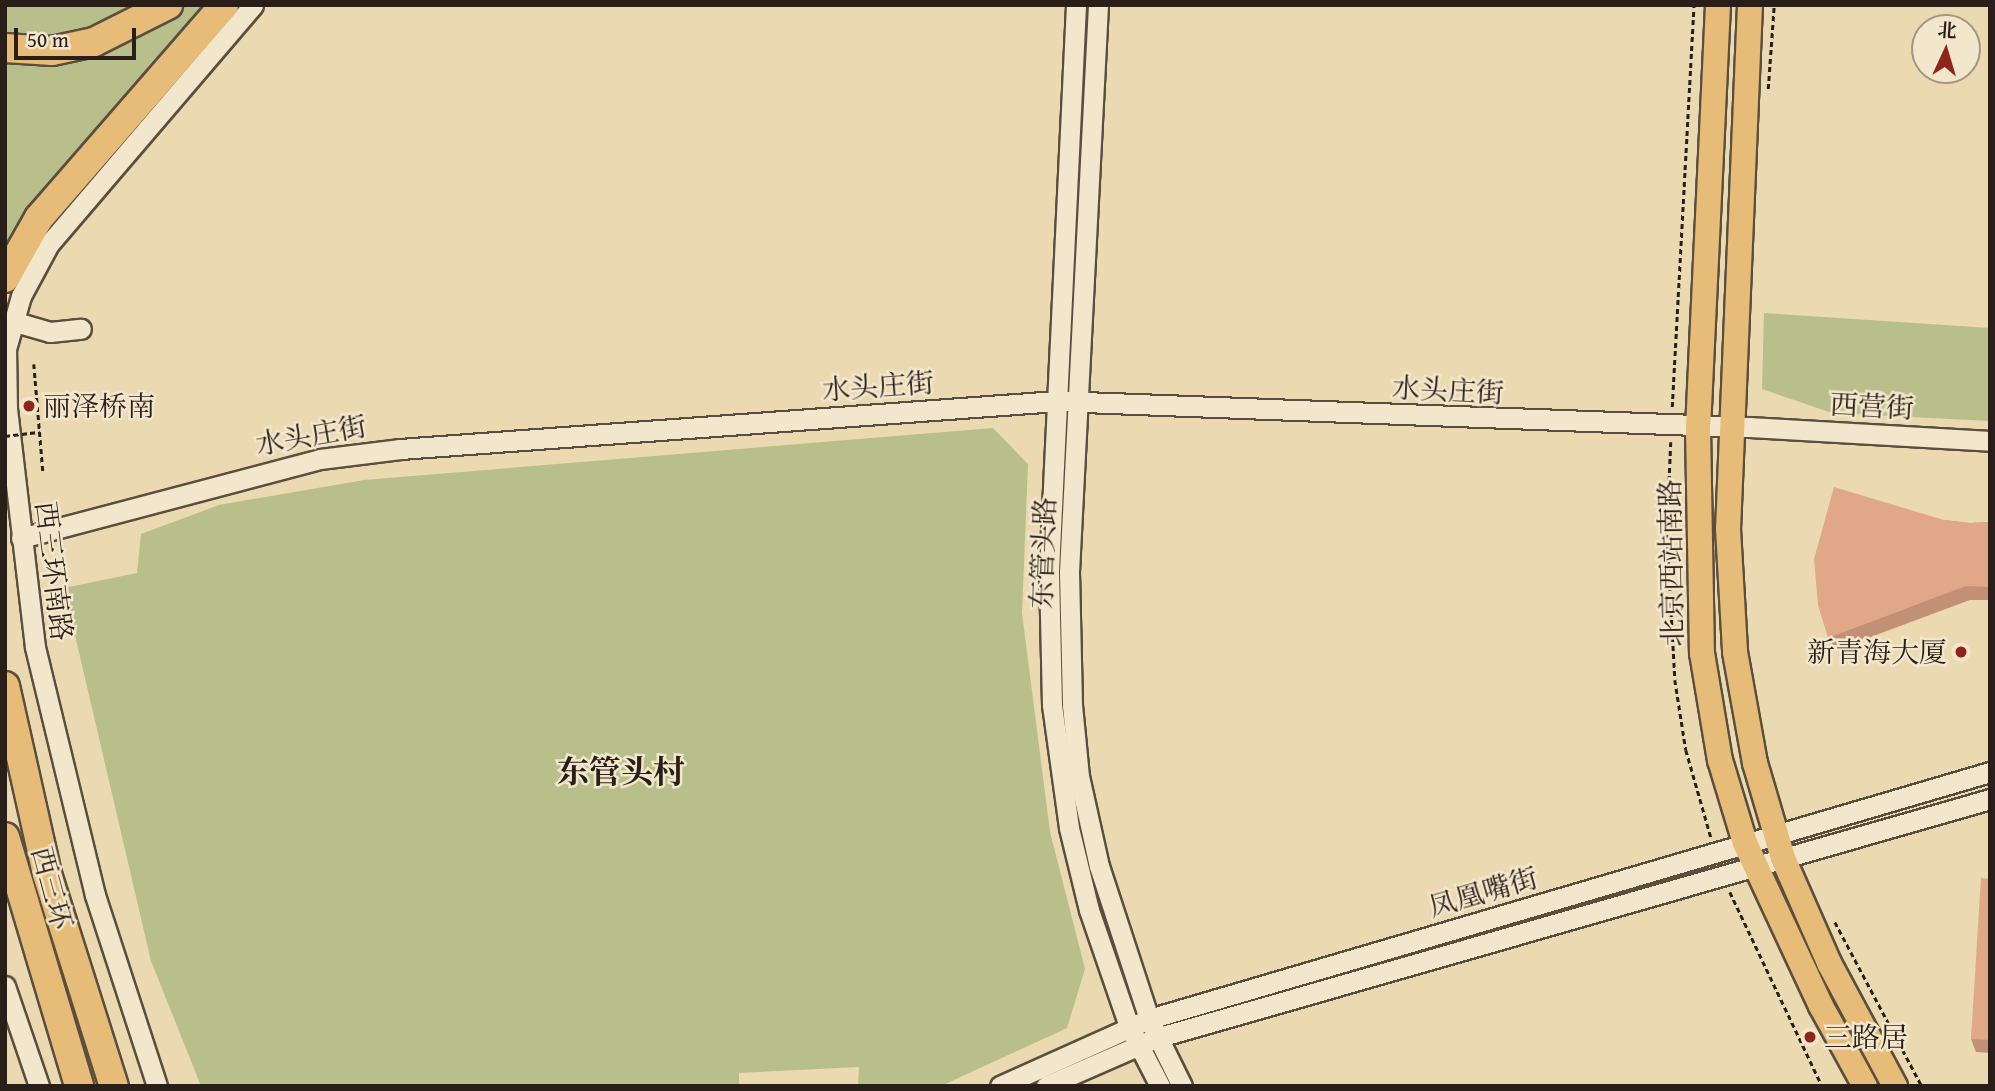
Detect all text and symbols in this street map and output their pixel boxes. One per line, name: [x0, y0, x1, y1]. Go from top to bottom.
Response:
scale bar: [18, 14, 140, 58]
north arrow: [1911, 14, 1981, 84]
text: 北: [1937, 15, 1958, 45]
text: 50 m: [27, 24, 69, 55]
street label: 水头庄街: [821, 365, 935, 407]
street label: 水头庄街: [1391, 370, 1505, 410]
street label: 西营街: [1829, 387, 1915, 425]
place label: 丽泽桥南: [43, 389, 155, 423]
marker: 丽泽桥南: [21, 398, 37, 414]
street label: 水头庄街: [253, 409, 369, 461]
street label: 北京西站南路: [1653, 479, 1689, 647]
street label: 东管头路: [1024, 496, 1062, 610]
street label: 西三环南路: [29, 499, 79, 643]
place label: 新青海大厦: [1807, 635, 1947, 669]
marker: 新青海大厦: [1953, 644, 1969, 660]
district label: 东管头村: [557, 753, 685, 791]
street label: 西三环: [25, 843, 79, 933]
street label: 凤凰嘴街: [1425, 860, 1541, 924]
place label: 三路居: [1824, 1020, 1908, 1054]
marker: 三路居: [1802, 1029, 1818, 1045]

